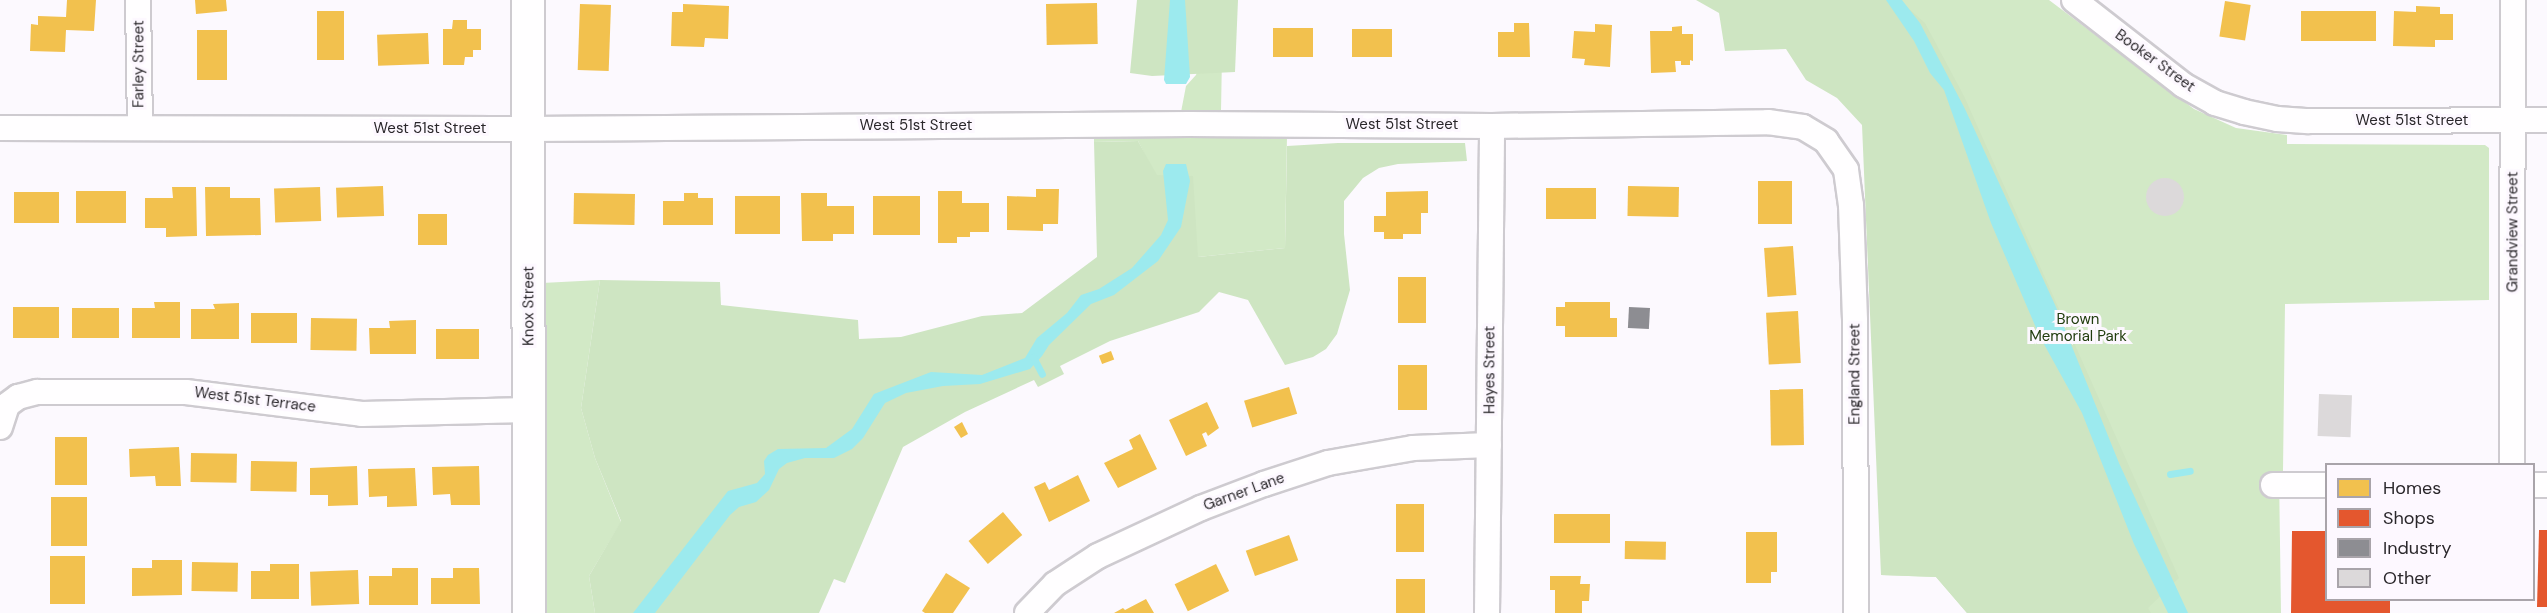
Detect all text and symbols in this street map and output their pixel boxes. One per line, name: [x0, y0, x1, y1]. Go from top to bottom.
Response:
street label: Farley Street: [130, 20, 148, 108]
street label: Booker Street: [2112, 26, 2198, 96]
street label: West 51st Street: [2356, 112, 2468, 130]
street label: West 51st Street: [1346, 116, 1458, 134]
street label: West 51st Street: [860, 117, 972, 135]
street label: West 51st Street: [374, 120, 486, 138]
street label: Grandview Street: [2504, 172, 2522, 292]
street label: Knox Street: [520, 266, 538, 346]
park label: Brown Memorial Park: [2029, 310, 2127, 345]
street label: England Street: [1846, 323, 1864, 425]
street label: Hayes Street: [1481, 326, 1499, 414]
street label: West 51st Terrace: [193, 384, 317, 416]
legend: [2325, 463, 2535, 601]
street label: Garner Lane: [1201, 469, 1287, 515]
text: Homes: [2383, 476, 2441, 500]
text: Shops: [2383, 506, 2435, 530]
text: Industry: [2383, 536, 2452, 560]
text: Other: [2383, 566, 2431, 590]

